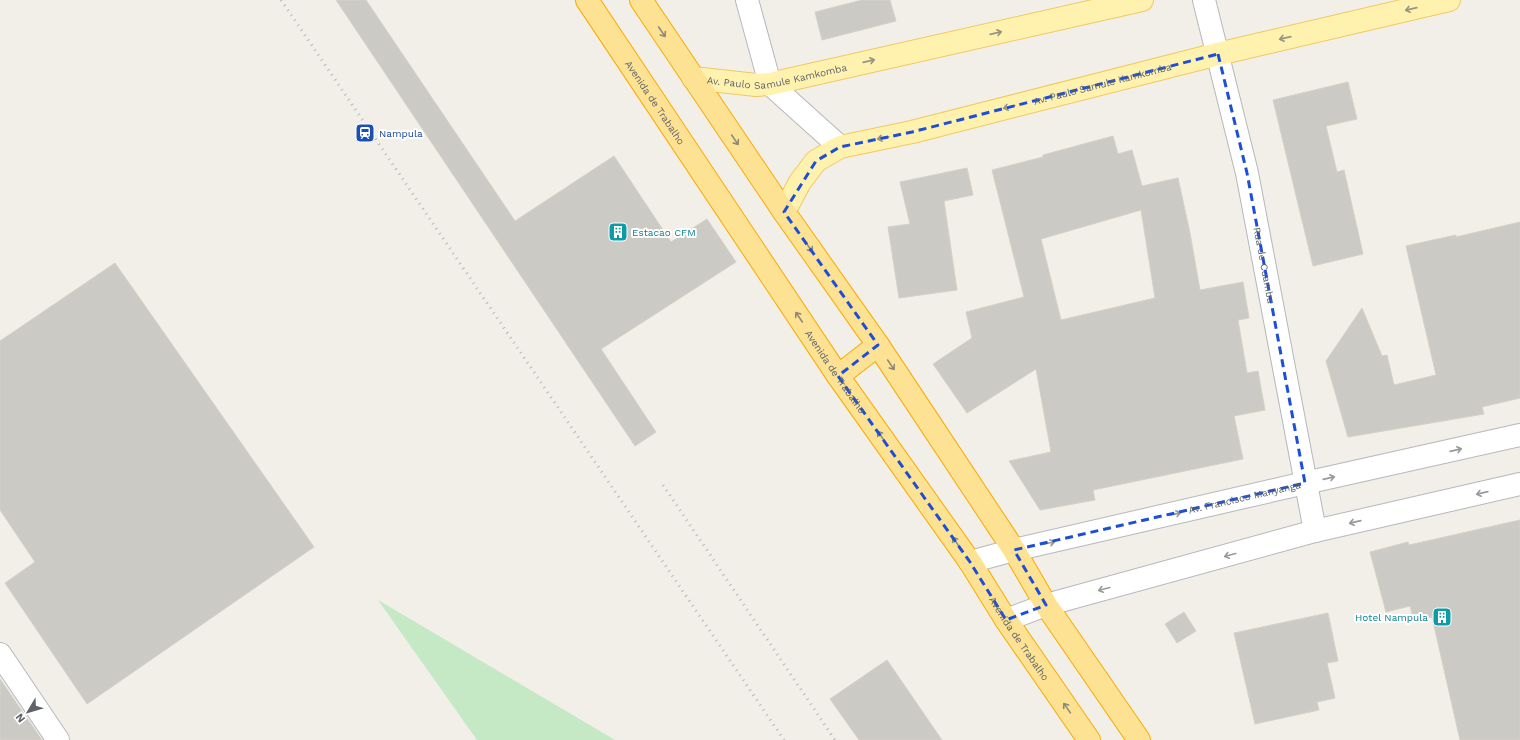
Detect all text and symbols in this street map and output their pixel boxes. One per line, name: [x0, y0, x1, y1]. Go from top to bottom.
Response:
one-way arrow: [1405, 5, 1418, 13]
one-way arrow: [658, 27, 666, 38]
one-way arrow: [989, 28, 1002, 36]
one-way arrow: [1278, 35, 1291, 43]
one-way arrow: [862, 57, 875, 65]
street label: Avenida de Trabalho: [623, 58, 687, 147]
street label: Av. Paulo Samule Kamkomba: [1032, 61, 1173, 107]
street label: Av. Paulo Samule Kamkomba: [706, 62, 848, 91]
one-way arrow: [1003, 104, 1016, 111]
station icon: Nampula: [354, 122, 376, 144]
place label: Nampula: [379, 128, 423, 139]
one-way arrow: [731, 134, 739, 145]
one-way arrow: [877, 134, 890, 142]
building icon: Estacao CFM: [607, 221, 629, 243]
street label: Rua de Cuamba: [1251, 226, 1277, 304]
place label: Estacao CFM: [632, 227, 696, 238]
one-way arrow: [805, 241, 813, 252]
one-way arrow: [795, 312, 803, 323]
street label: Avenida de Trabalho: [803, 328, 868, 416]
one-way arrow: [888, 359, 896, 371]
one-way arrow: [877, 431, 885, 442]
one-way arrow: [1449, 445, 1462, 453]
one-way arrow: [1322, 473, 1335, 481]
street label: Av. Francisco Manyanga: [1187, 479, 1302, 516]
one-way arrow: [1476, 489, 1489, 497]
one-way arrow: [1169, 509, 1182, 517]
one-way arrow: [1349, 519, 1362, 526]
one-way arrow: [952, 537, 960, 548]
one-way arrow: [1042, 538, 1055, 546]
one-way arrow: [1223, 552, 1236, 559]
one-way arrow: [1098, 586, 1111, 593]
street label: Avenida de Trabalho: [987, 595, 1051, 683]
building icon: Hotel Nampula: [1431, 606, 1453, 628]
place label: Hotel Nampula: [1355, 612, 1428, 623]
north arrow: [8, 692, 48, 732]
one-way arrow: [1063, 703, 1071, 714]
text: N: [13, 711, 28, 725]

